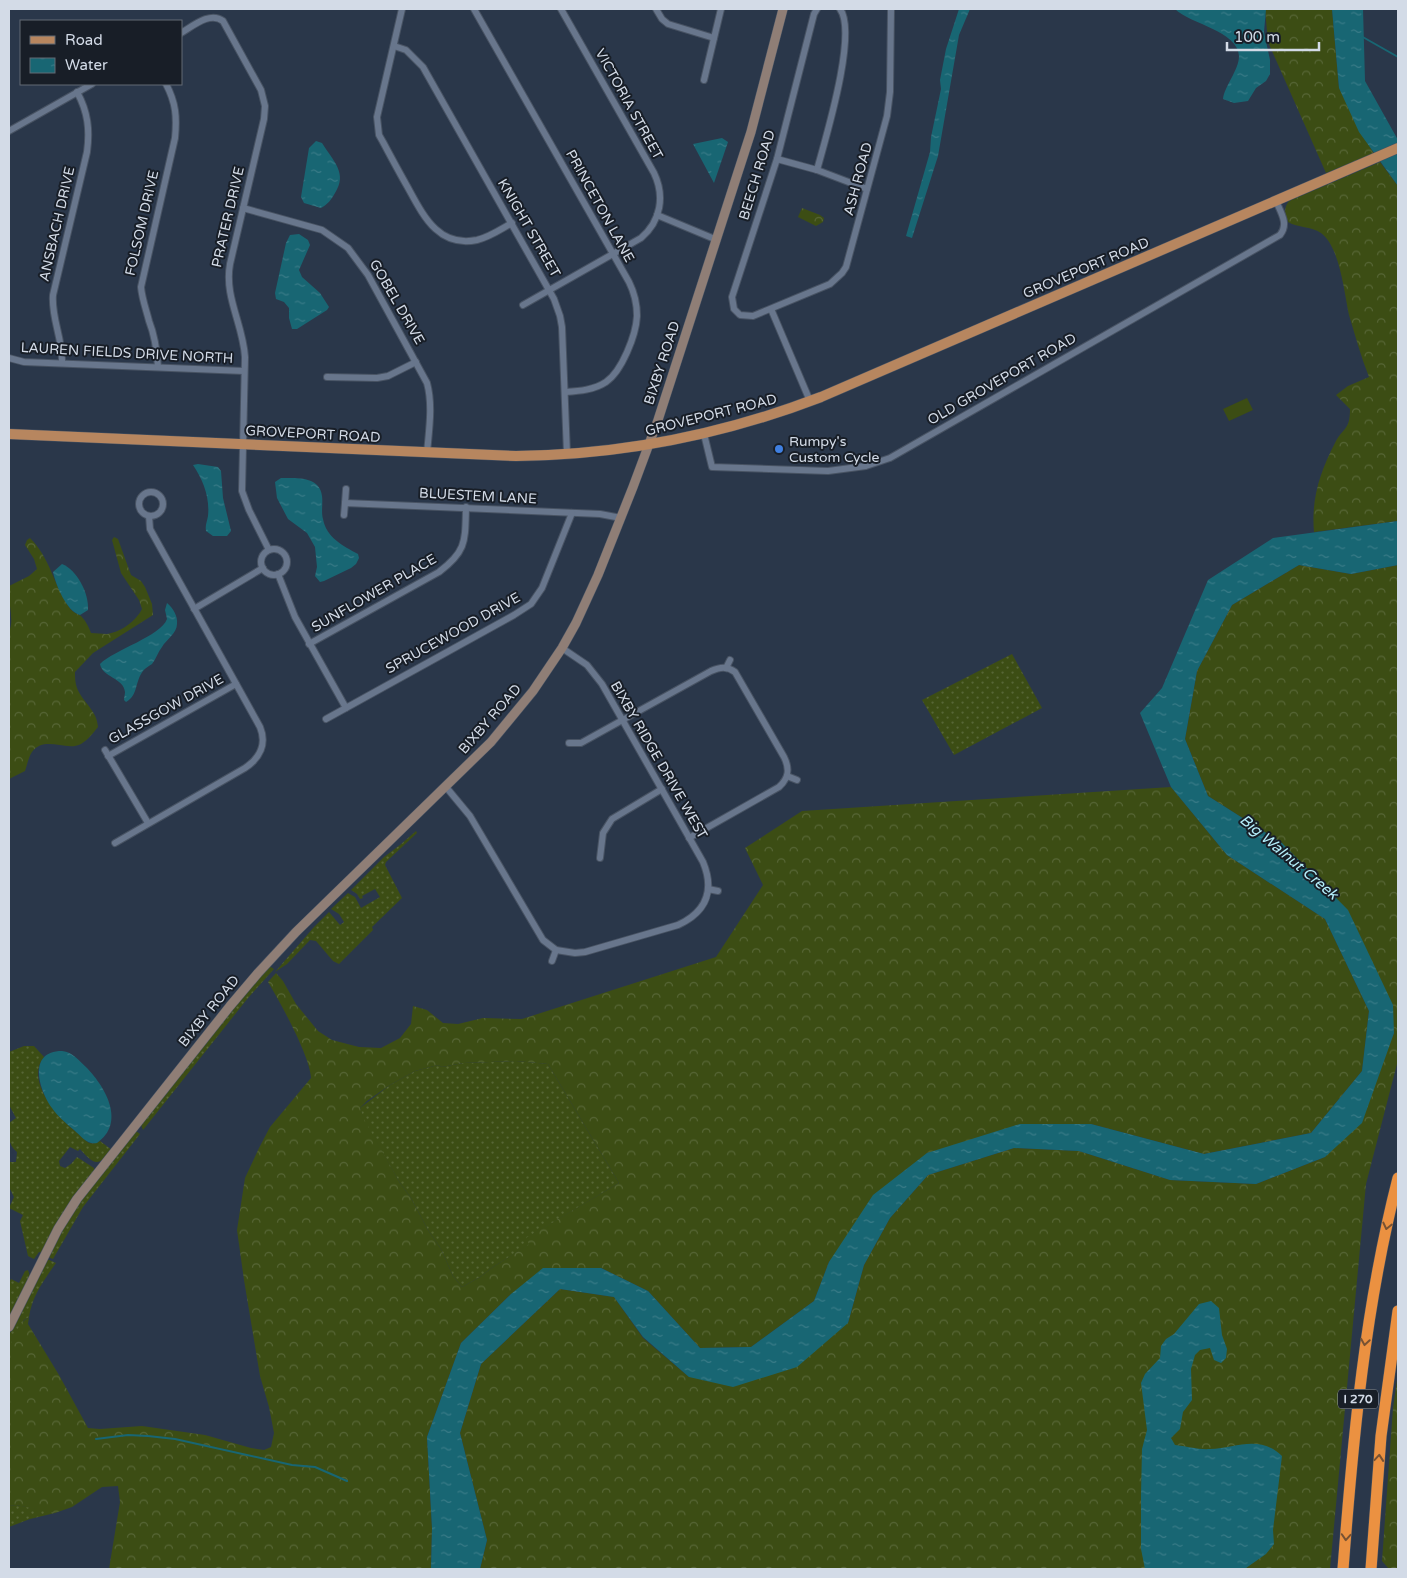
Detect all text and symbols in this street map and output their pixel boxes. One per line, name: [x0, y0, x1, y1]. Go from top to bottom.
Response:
legend: [20, 20, 182, 85]
scale bar: [1227, 20, 1320, 52]
text: 100 m: [1234, 28, 1280, 46]
text: Road: [65, 31, 103, 49]
street label: VICTORIA STREET: [591, 46, 667, 163]
text: Water: [65, 56, 108, 74]
street label: BEECH ROAD: [735, 128, 779, 222]
street label: ASH ROAD: [840, 140, 876, 218]
street label: PRINCETON LANE: [562, 147, 638, 265]
street label: ANSBACH DRIVE: [36, 165, 78, 283]
street label: PRATER DRIVE: [208, 165, 248, 269]
street label: FOLSOM DRIVE: [122, 168, 162, 278]
street label: KNIGHT STREET: [494, 176, 564, 281]
street label: GROVEPORT ROAD: [1020, 234, 1152, 302]
street label: GOBEL DRIVE: [366, 256, 428, 348]
street label: BIXBY ROAD: [640, 319, 684, 407]
street label: OLD GROVEPORT ROAD: [925, 329, 1079, 429]
street label: LAUREN FIELDS DRIVE NORTH: [20, 339, 234, 367]
street label: GROVEPORT ROAD: [643, 390, 779, 440]
street label: GROVEPORT ROAD: [245, 422, 381, 446]
place label: Rumpy's Custom Cycle: [789, 433, 879, 466]
marker: Rumpy's Custom Cycle: [773, 443, 785, 455]
street label: BLUESTEM LANE: [419, 484, 538, 508]
street label: SUNFLOWER PLACE: [309, 550, 439, 636]
street label: SPRUCEWOOD DRIVE: [383, 589, 523, 677]
street label: GLASSGOW DRIVE: [105, 670, 227, 748]
street label: BIXBY RIDGE DRIVE WEST: [607, 678, 711, 842]
street label: BIXBY ROAD: [455, 681, 525, 757]
water label: Big Walnut Creek: [1236, 811, 1343, 905]
street label: BIXBY ROAD: [175, 972, 243, 1050]
one-way arrow: [1382, 1221, 1393, 1230]
one-way arrow: [1361, 1338, 1371, 1347]
road number: I 270: [1338, 1390, 1378, 1408]
one-way arrow: [1374, 1453, 1385, 1461]
one-way arrow: [1340, 1534, 1351, 1542]

